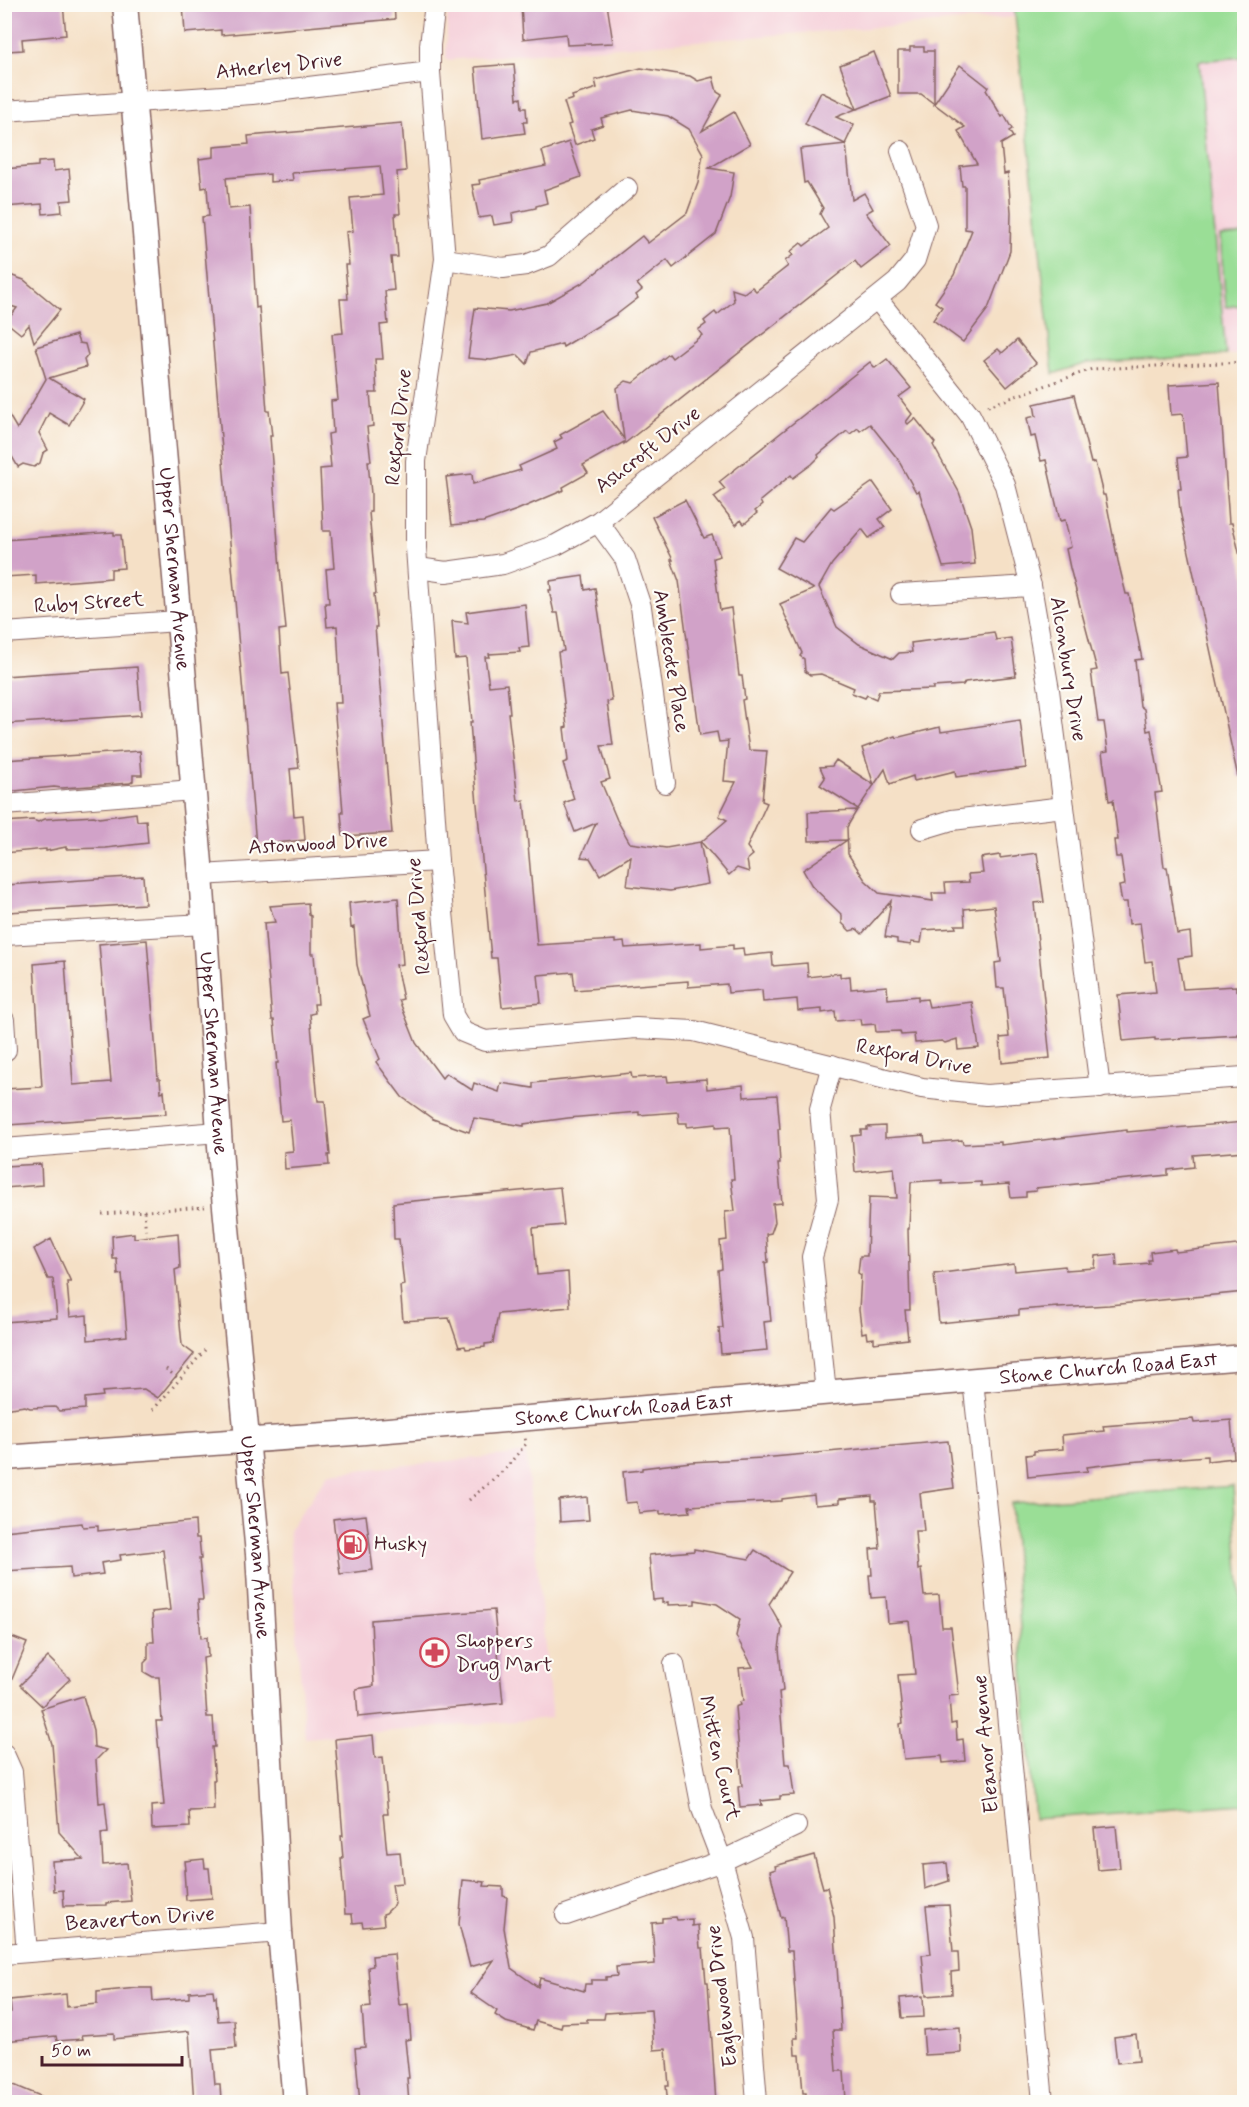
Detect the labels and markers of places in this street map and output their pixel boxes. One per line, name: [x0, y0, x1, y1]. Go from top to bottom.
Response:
fuel station icon: Husky: [337, 1528, 369, 1560]
place label: Husky: [374, 1530, 427, 1558]
place label: Shoppers Drug Mart: [456, 1627, 553, 1680]
pharmacy icon: Shoppers Drug Mart: [419, 1637, 451, 1669]

